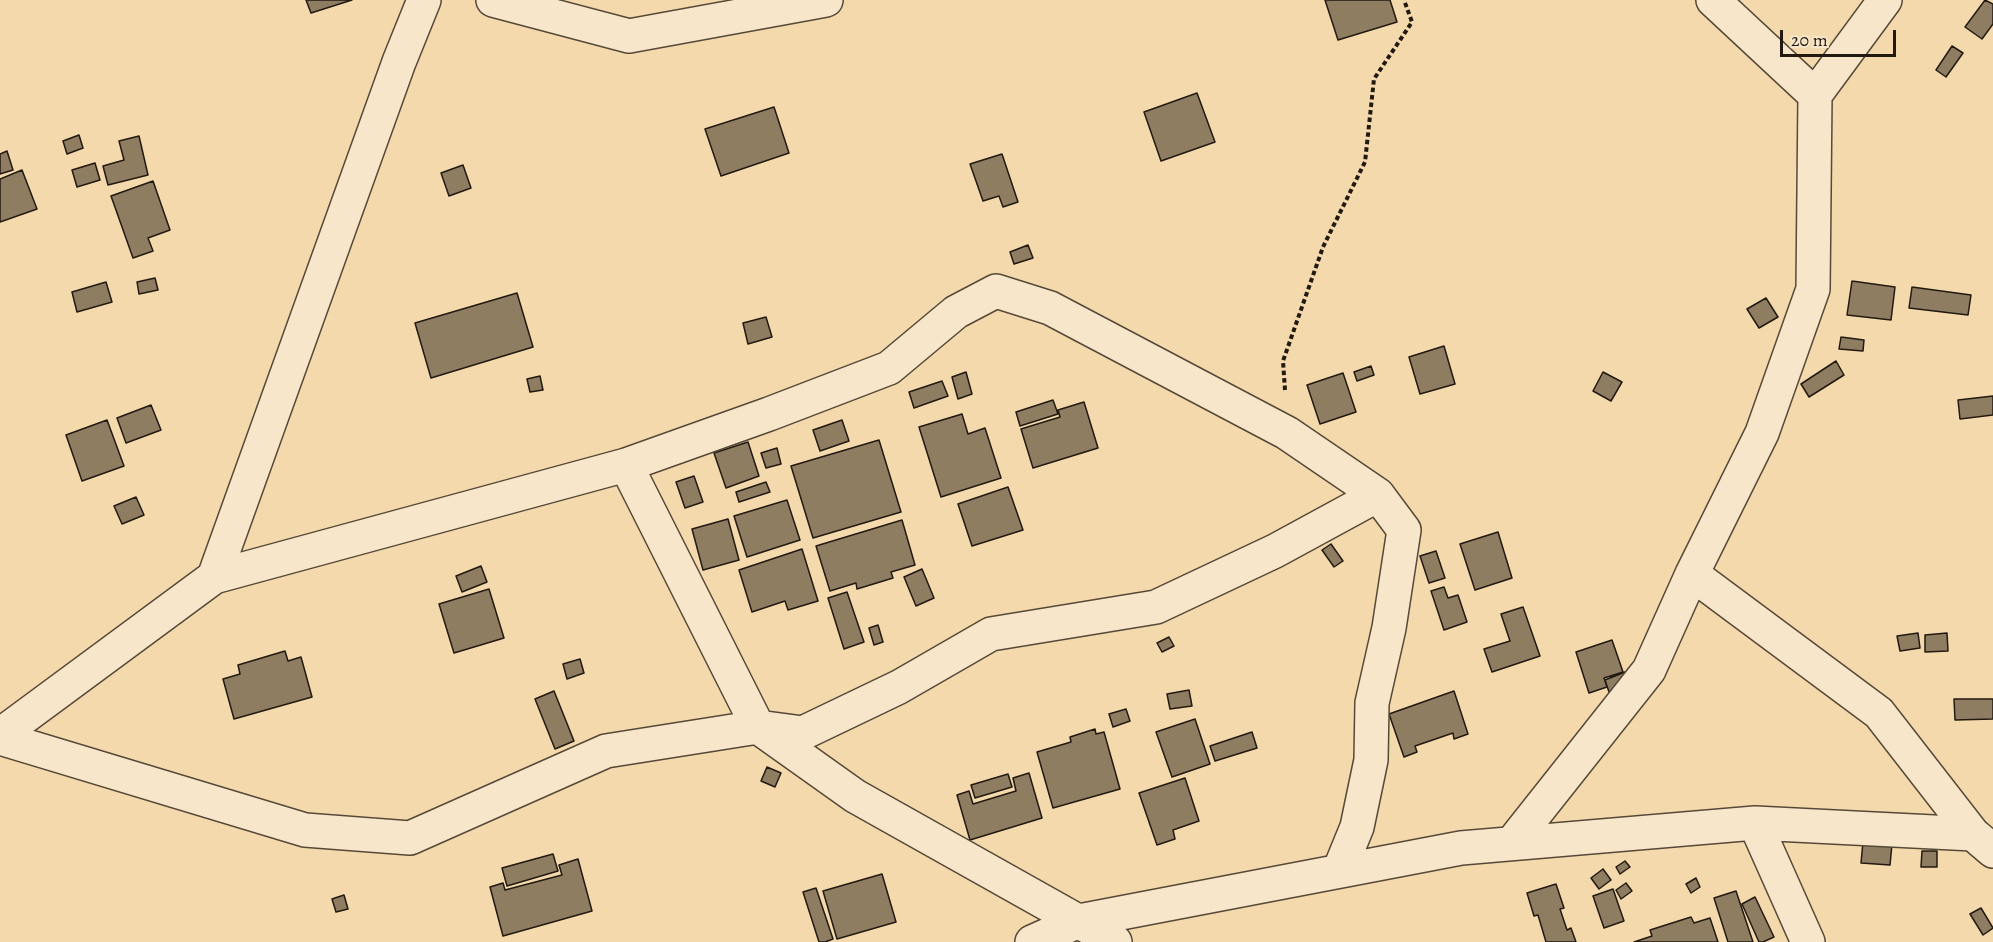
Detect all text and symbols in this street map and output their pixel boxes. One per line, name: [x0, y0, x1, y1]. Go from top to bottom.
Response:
scale bar: [1783, 18, 1898, 56]
text: 20 m: [1791, 28, 1828, 52]

